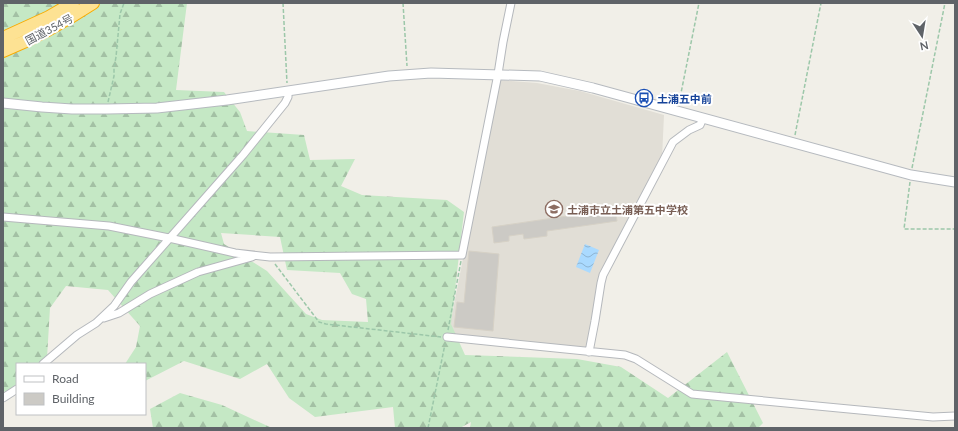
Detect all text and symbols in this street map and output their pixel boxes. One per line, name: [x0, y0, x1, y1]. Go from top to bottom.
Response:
street label: 国道354号: [23, 11, 75, 47]
north arrow: [902, 16, 942, 56]
text: N: [919, 39, 930, 54]
bus stop icon: 土浦五中前: [634, 88, 654, 108]
place label: 土浦五中前: [657, 92, 712, 105]
school or university icon: 土浦市立土浦第五中学校: [544, 199, 564, 219]
place label: 土浦市立土浦第五中学校: [567, 203, 688, 216]
legend: [16, 363, 146, 415]
text: Road: [52, 371, 79, 386]
text: Building: [52, 391, 95, 406]

